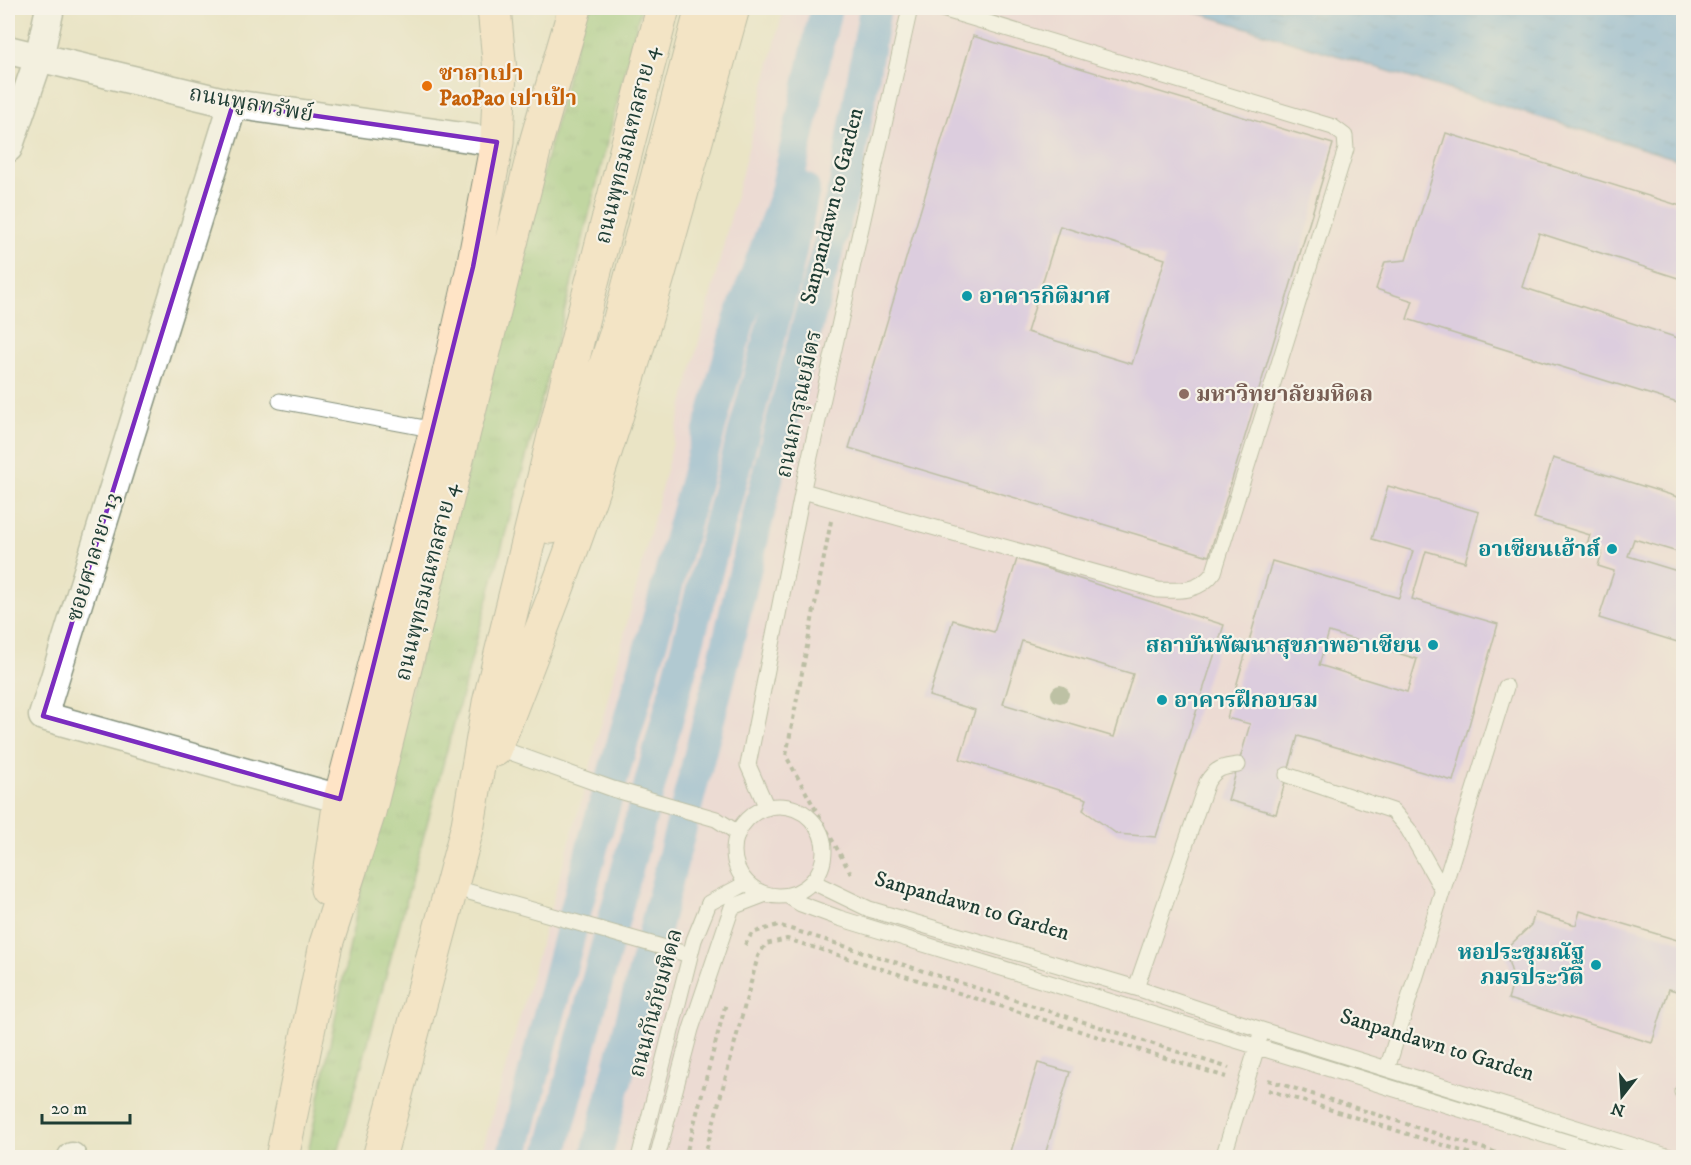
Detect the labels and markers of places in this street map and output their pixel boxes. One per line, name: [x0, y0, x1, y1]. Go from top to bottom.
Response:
place label: ซาลาเปา PaoPao เปาเป้า: [439, 60, 577, 112]
marker: ซาลาเปา PaoPao เปาเป้า: [420, 79, 434, 93]
place label: อาคารกิติมาศ: [979, 283, 1111, 310]
marker: อาคารกิติมาศ: [960, 289, 974, 303]
place label: มหาวิทยาลัยมหิดล: [1196, 381, 1373, 408]
marker: มหาวิทยาลัยมหิดล: [1177, 387, 1191, 401]
place label: อาเซียนเฮ้าส์: [1478, 536, 1601, 563]
marker: อาเซียนเฮ้าส์: [1605, 542, 1619, 556]
place label: สถาบันพัฒนาสุขภาพอาเซียน: [1146, 632, 1421, 659]
marker: สถาบันพัฒนาสุขภาพอาเซียน: [1426, 638, 1440, 652]
place label: อาคารฝึกอบรม: [1174, 687, 1318, 714]
marker: อาคารฝึกอบรม: [1155, 693, 1169, 707]
place label: หอประชุมณัฐ ภมรประวัติ: [1458, 939, 1585, 991]
marker: หอประชุมณัฐ ภมรประวัติ: [1589, 958, 1603, 972]

